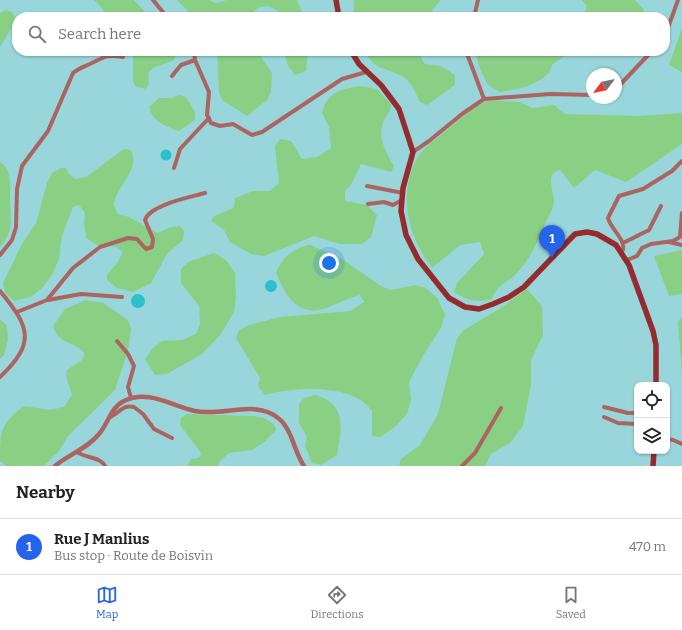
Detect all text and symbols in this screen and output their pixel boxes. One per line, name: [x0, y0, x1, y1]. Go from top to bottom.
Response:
search box: [12, 12, 670, 56]
icon: search: [26, 23, 48, 45]
text: Search here: [58, 25, 141, 43]
north arrow: [586, 68, 622, 104]
pin: 1: [539, 225, 565, 258]
your location: [319, 253, 339, 273]
map controls: [634, 382, 670, 454]
button: locate: [634, 382, 670, 418]
button: layers: [634, 418, 670, 454]
text: Nearby: [16, 482, 75, 503]
text: Rue J Manlius: [54, 530, 149, 548]
text: 1: [26, 539, 32, 554]
text: 470 m: [629, 539, 666, 554]
text: Bus stop · Route de Boisvin: [54, 548, 213, 563]
tab: Map: [96, 584, 118, 621]
tab: Directions: [311, 584, 363, 621]
tab: Saved: [556, 584, 586, 621]

